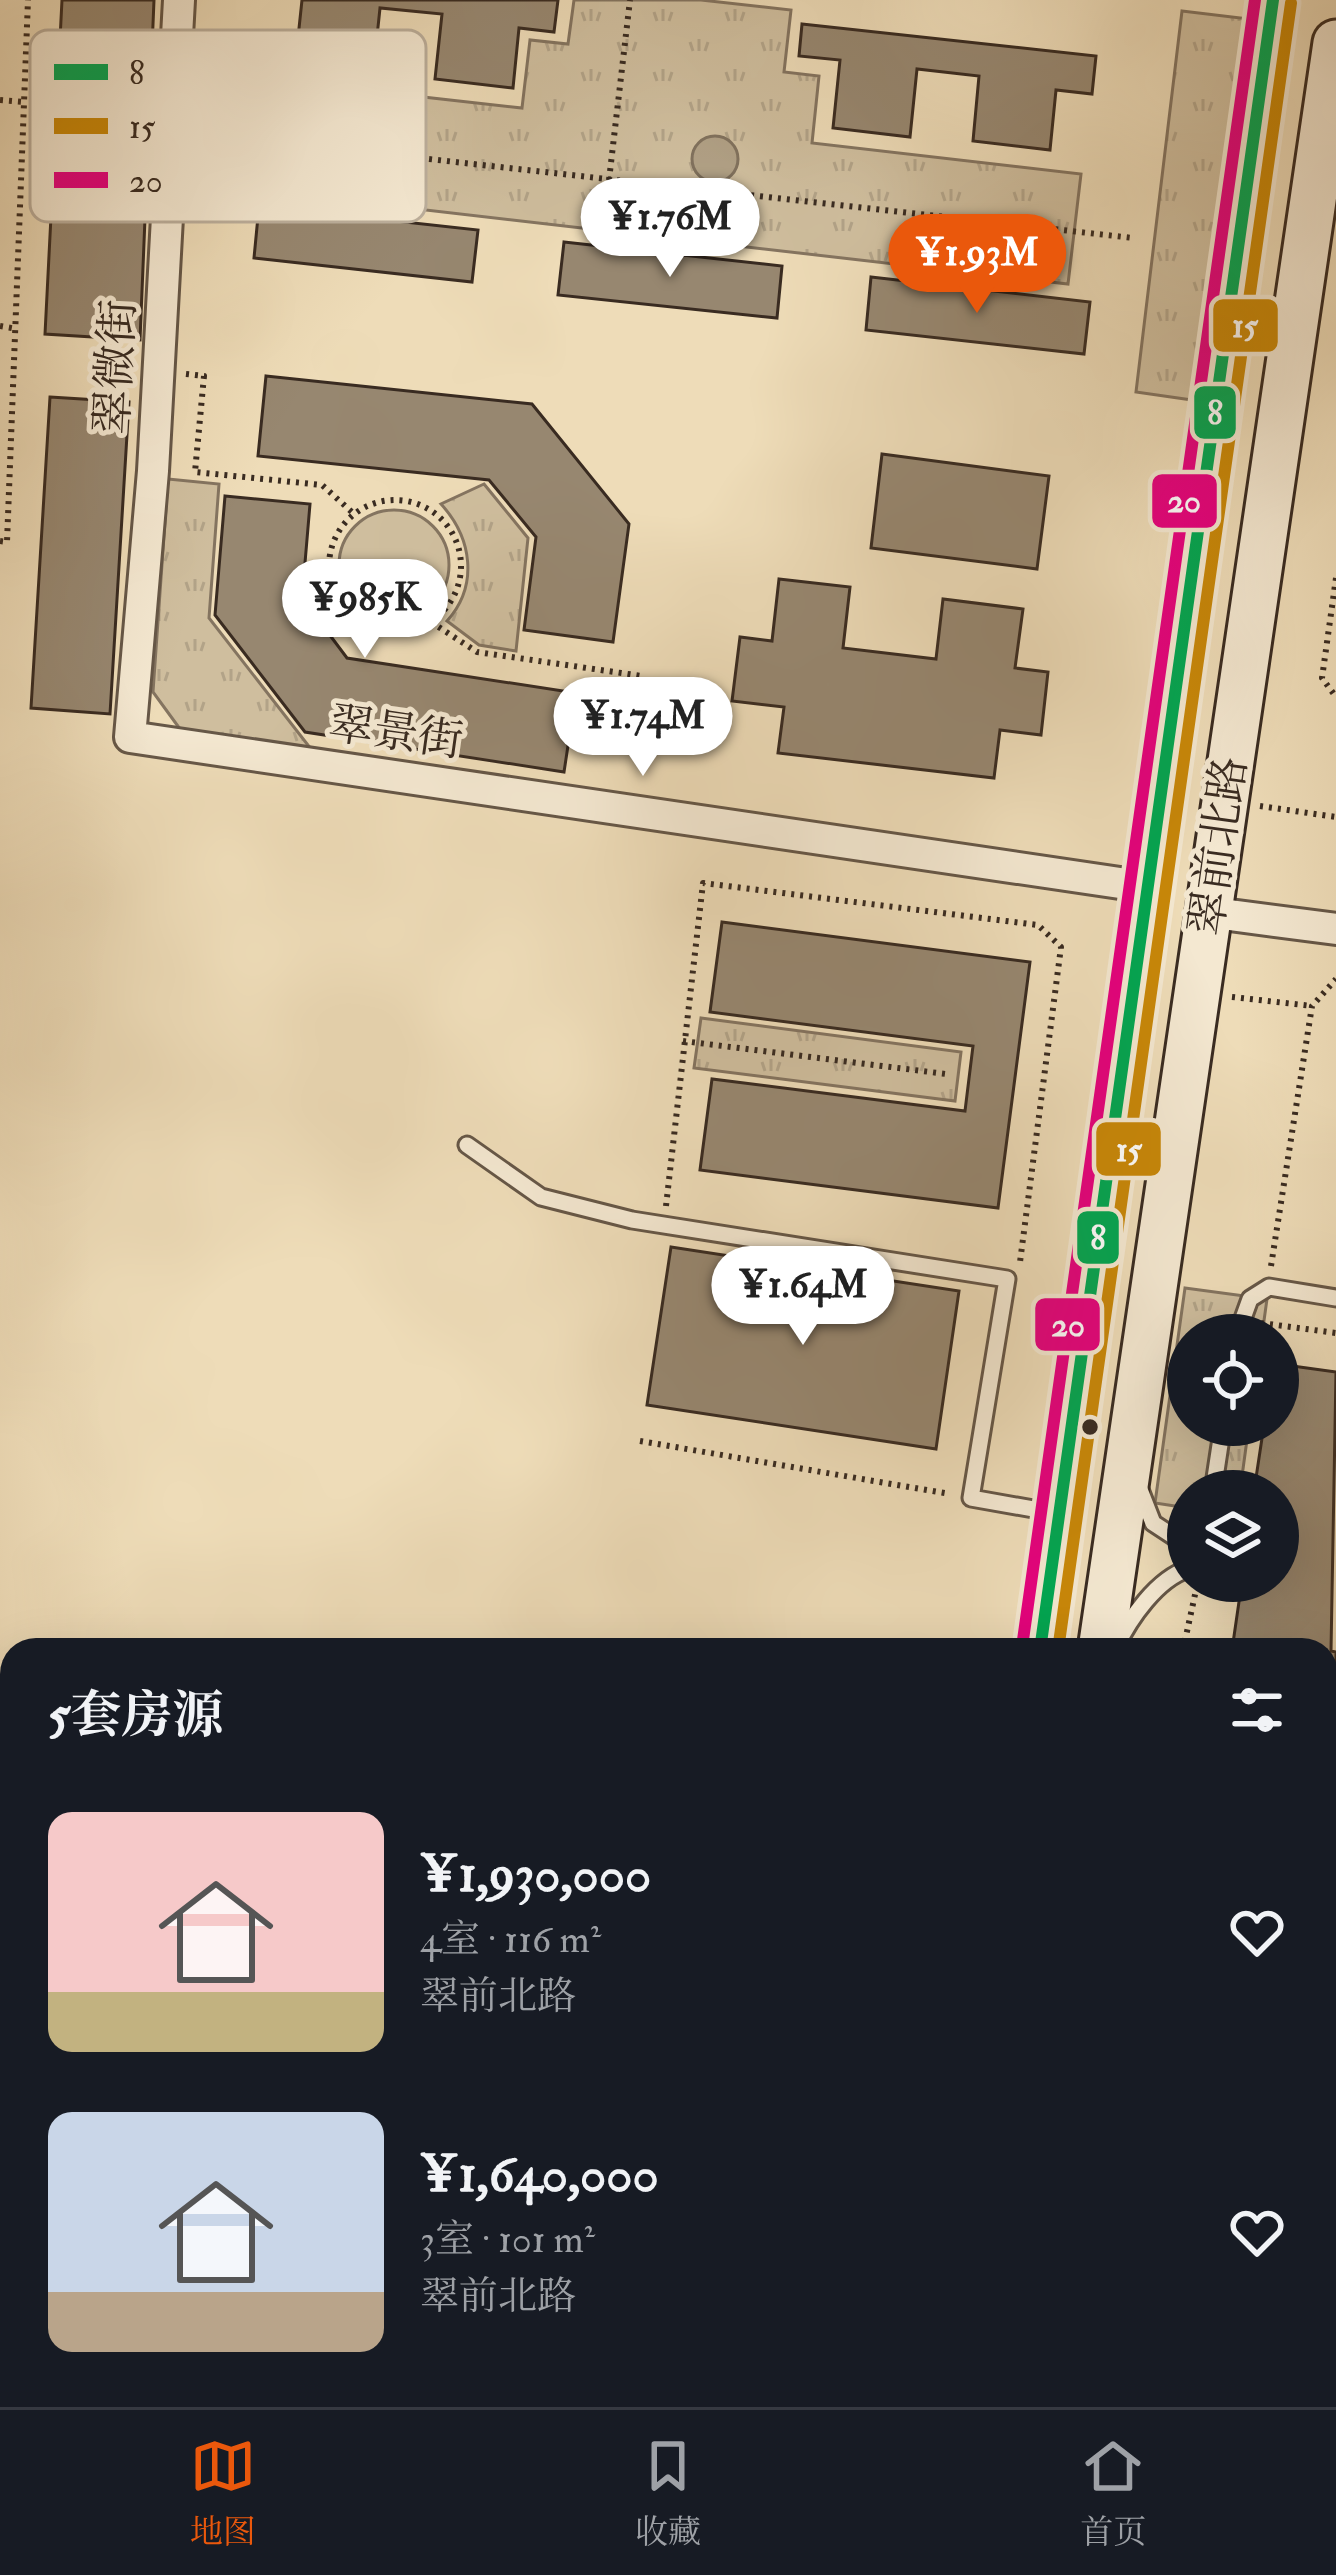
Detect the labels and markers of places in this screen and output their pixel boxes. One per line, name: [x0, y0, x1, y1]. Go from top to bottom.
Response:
pin: ¥1.76M: [572, 178, 768, 280]
pin: ¥1.93M: [879, 214, 1075, 316]
pin: ¥985K: [281, 559, 449, 661]
pin: ¥1.74M: [545, 677, 741, 779]
pin: ¥1.64M: [705, 1246, 901, 1348]
unlabelled marker: [1079, 1416, 1101, 1438]

